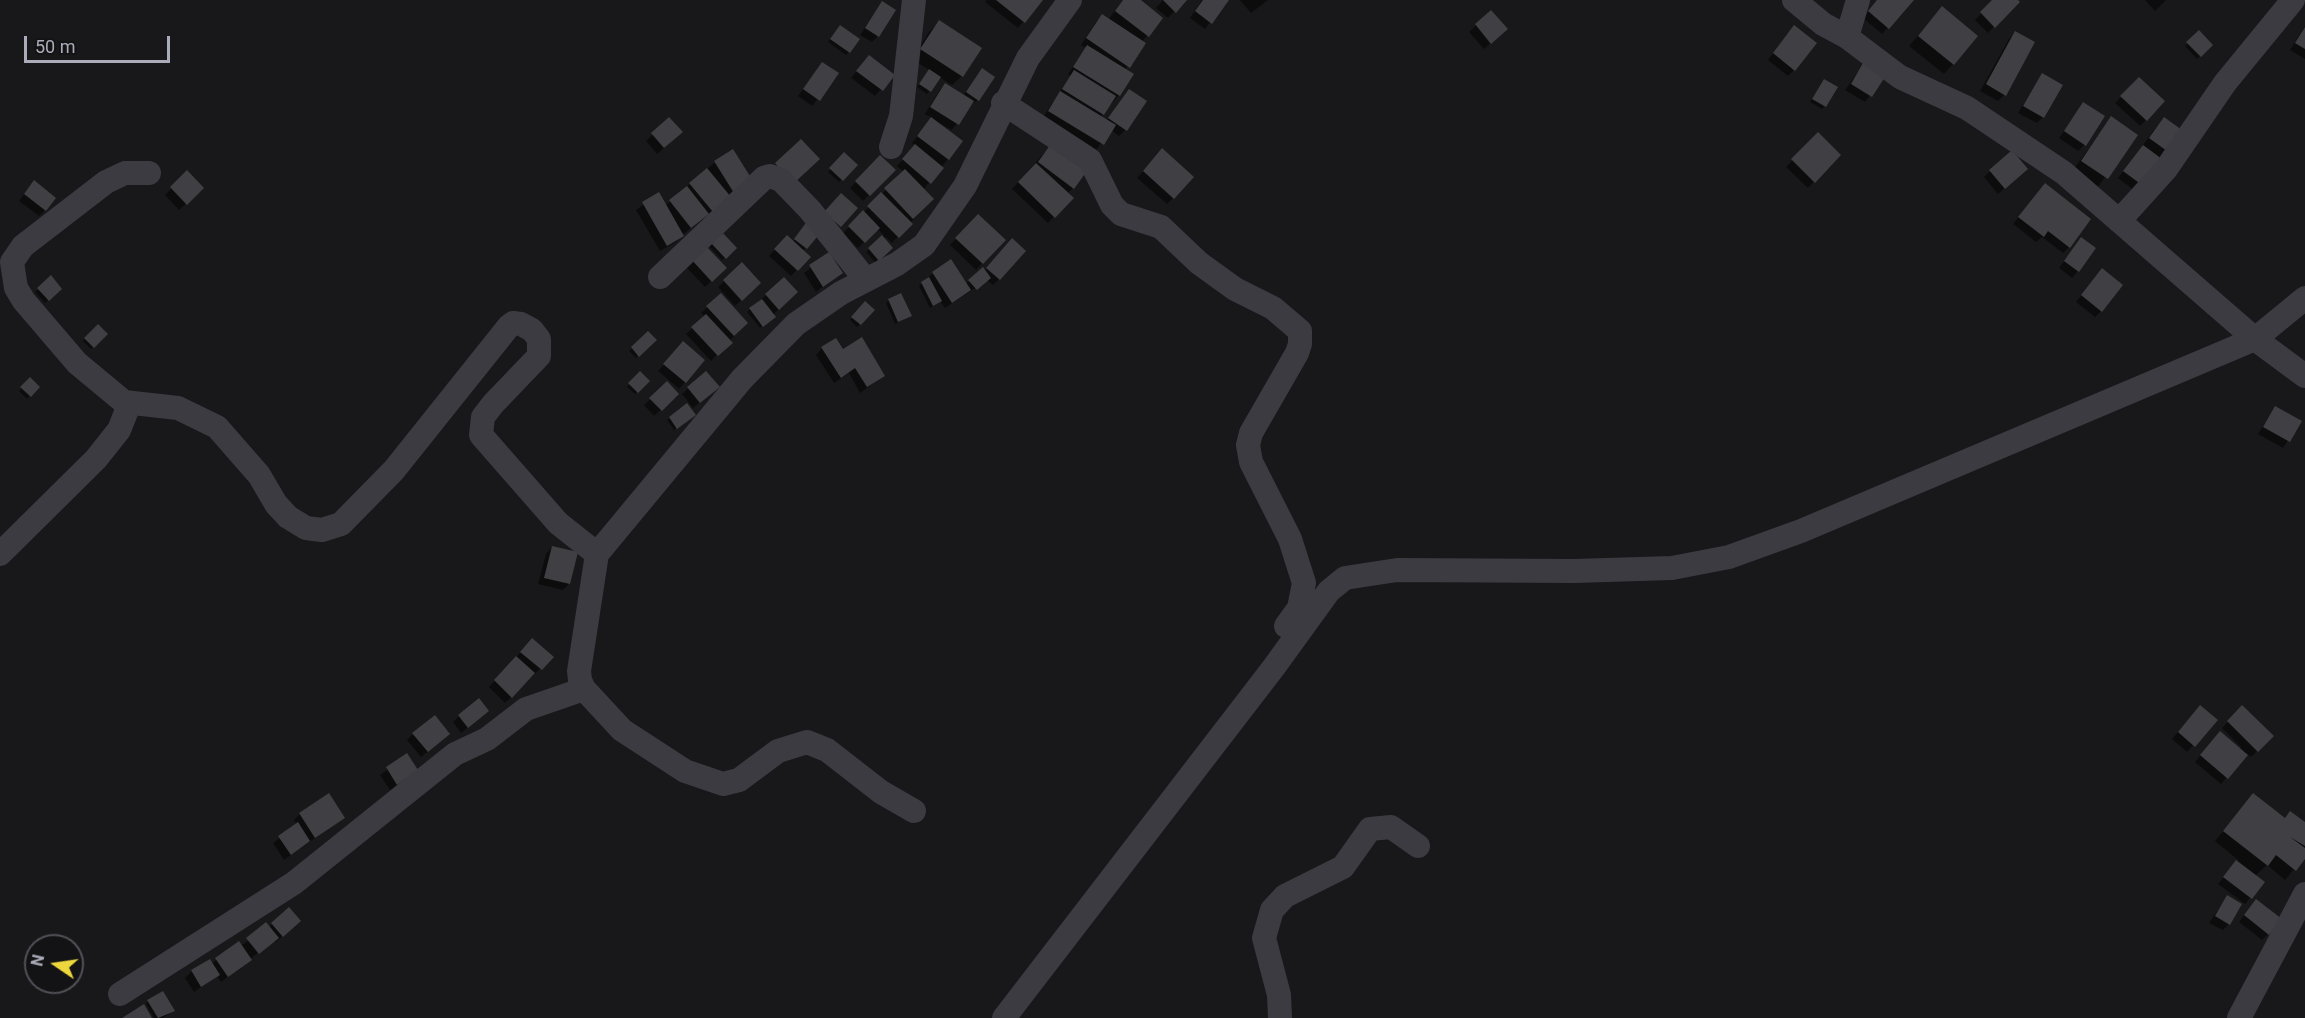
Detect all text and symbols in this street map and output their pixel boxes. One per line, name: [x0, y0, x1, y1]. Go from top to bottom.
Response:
scale bar: [27, 24, 172, 62]
text: 50 m: [35, 36, 75, 57]
north arrow: [24, 934, 84, 994]
text: N: [27, 953, 48, 968]

